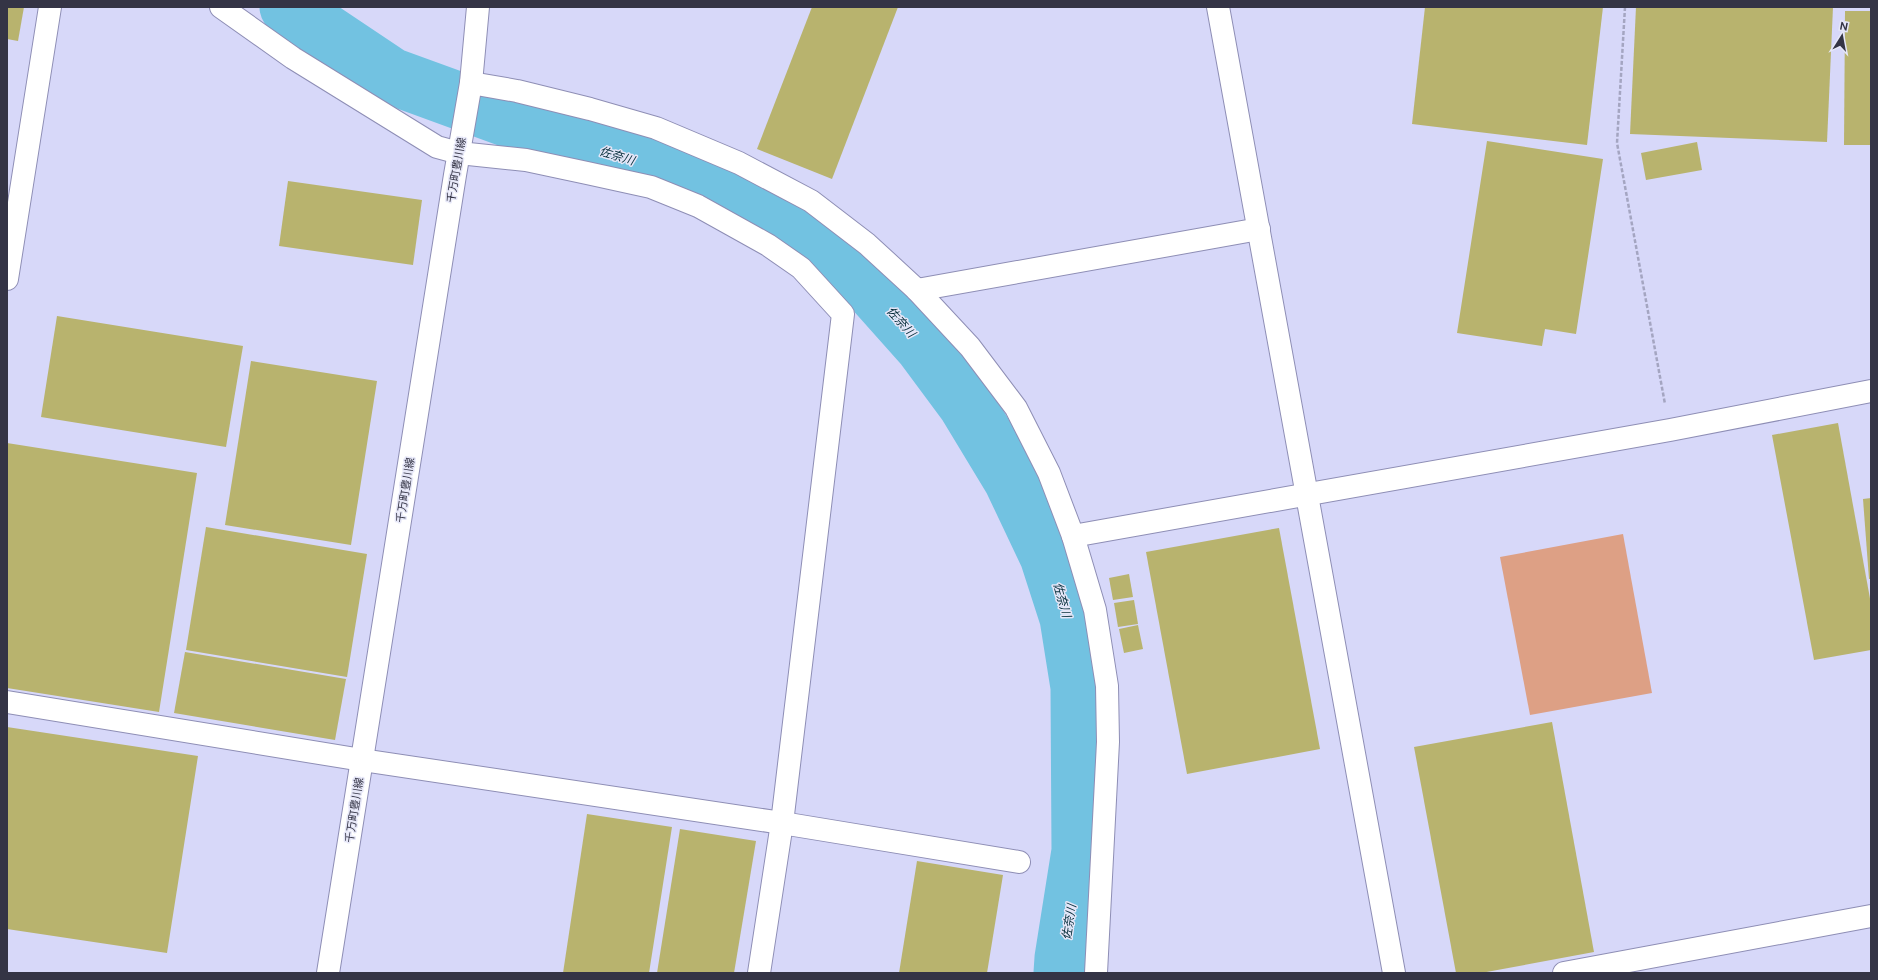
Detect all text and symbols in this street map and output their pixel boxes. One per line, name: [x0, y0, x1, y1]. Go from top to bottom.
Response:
north arrow: [1822, 16, 1862, 56]
text: N: [1839, 19, 1849, 34]
street label: 千万町豊川線: [443, 136, 469, 204]
water label: 佐奈川: [597, 143, 638, 169]
water label: 佐奈川: [883, 303, 920, 342]
street label: 千万町豊川線: [393, 456, 417, 524]
water label: 佐奈川: [1049, 580, 1075, 621]
street label: 千万町豊川線: [342, 776, 366, 844]
water label: 佐奈川: [1058, 901, 1080, 941]

